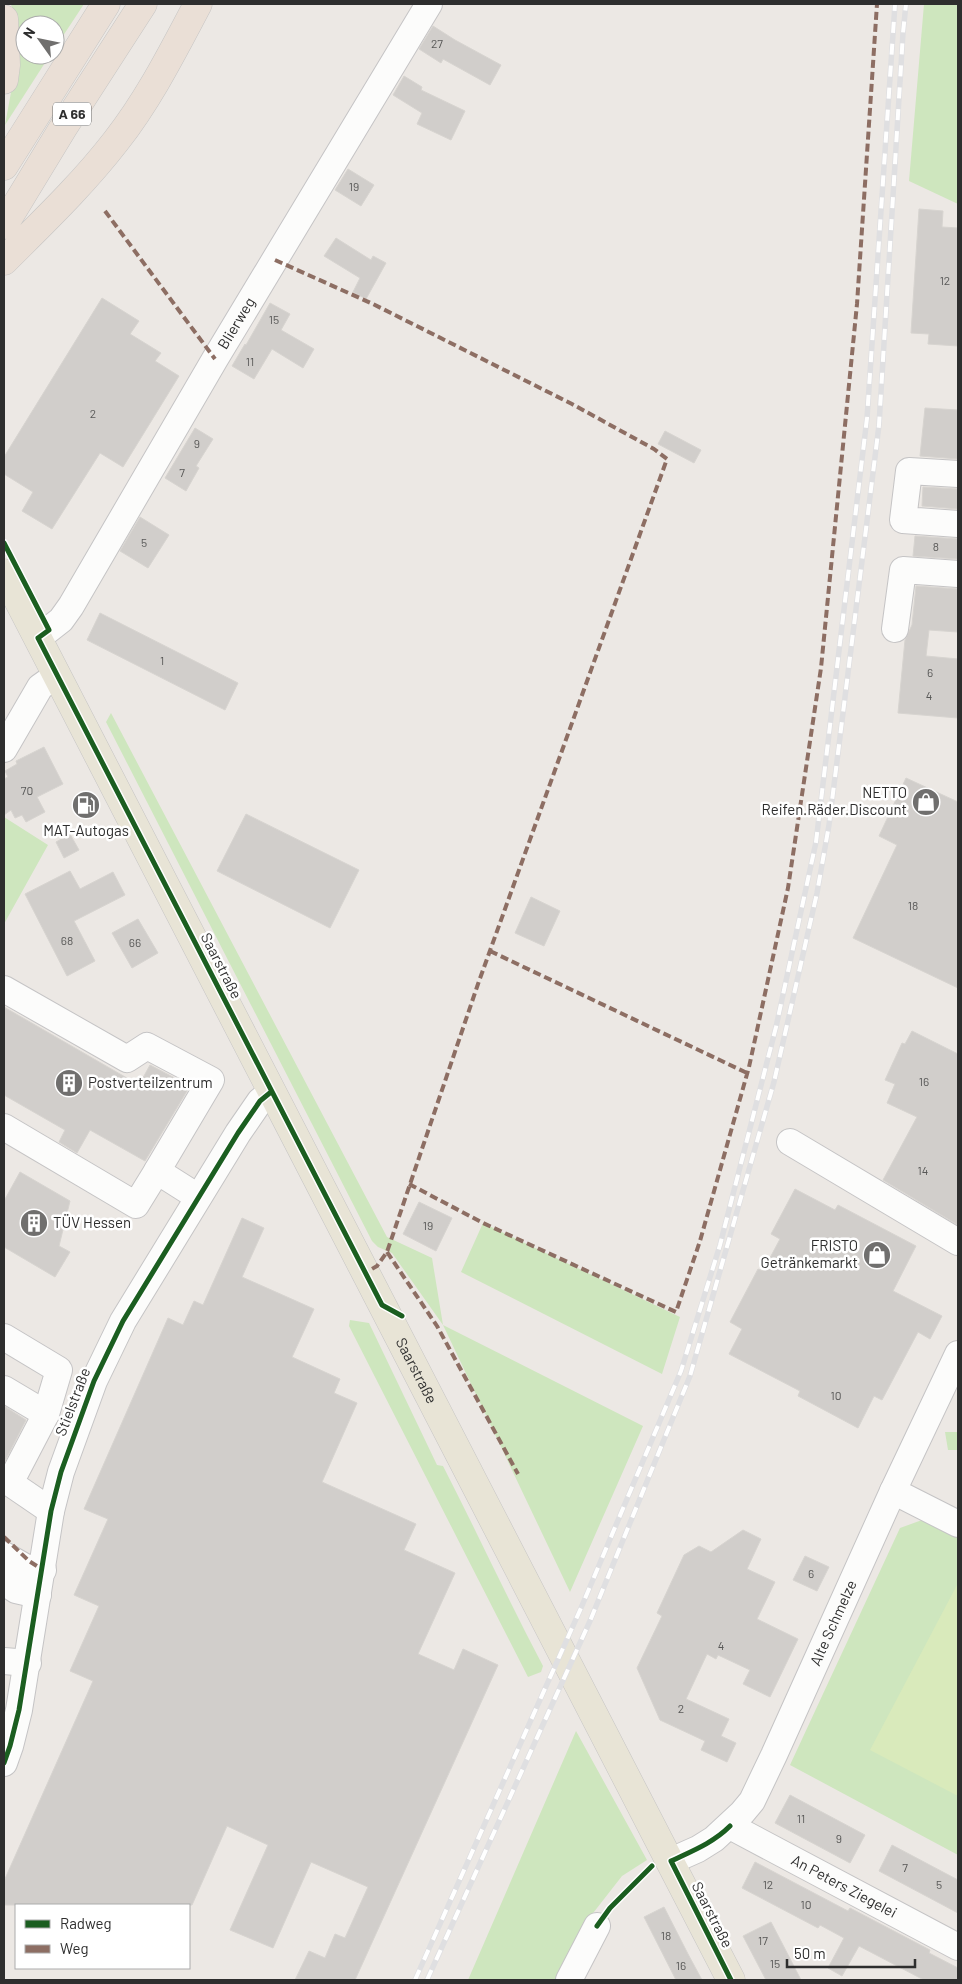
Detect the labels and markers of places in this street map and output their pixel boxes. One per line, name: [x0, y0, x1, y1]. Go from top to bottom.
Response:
place label: NETTO Reifen.Räder.Discount: [762, 783, 907, 818]
shop icon: NETTO Reifen.Räder.Discount: [911, 787, 941, 817]
fuel station icon: MAT-Autogas: [71, 790, 101, 820]
place label: MAT-Autogas: [43, 821, 129, 839]
building icon: Postverteilzentrum: [54, 1068, 84, 1098]
place label: Postverteilzentrum: [88, 1073, 213, 1091]
building icon: TÜV Hessen: [19, 1208, 49, 1238]
place label: TÜV Hessen: [53, 1213, 131, 1231]
place label: FRISTO Getränkemarkt: [761, 1236, 858, 1271]
shop icon: FRISTO Getränkemarkt: [862, 1240, 892, 1270]

